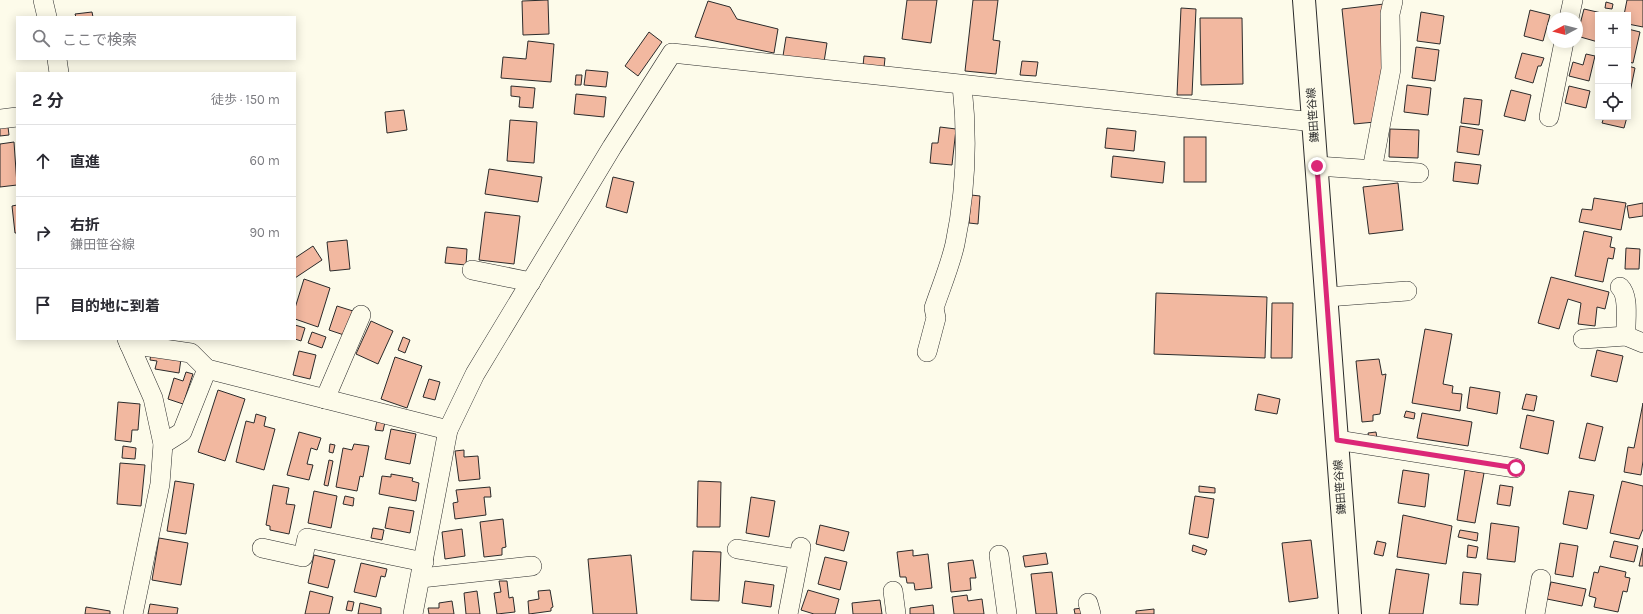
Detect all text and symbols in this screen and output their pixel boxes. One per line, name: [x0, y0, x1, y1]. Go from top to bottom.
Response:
north arrow: [1547, 12, 1583, 48]
map controls: [1595, 12, 1631, 120]
button: +: [1595, 12, 1631, 48]
search box: [16, 16, 296, 60]
icon: search: [30, 27, 52, 49]
text: ここで検索: [62, 31, 137, 49]
button: −: [1595, 48, 1631, 84]
button: locate: [1595, 84, 1631, 120]
street label: 鎌田笹谷線: [1305, 87, 1321, 143]
text: 2 分: [32, 90, 64, 110]
text: 徒歩 · 150 m: [211, 92, 280, 107]
icon: ahead: [32, 150, 54, 172]
text: 直進: [70, 153, 100, 171]
text: 60 m: [250, 153, 280, 168]
route end: [1308, 157, 1326, 175]
text: 右折: [70, 216, 100, 234]
icon: right: [32, 222, 54, 244]
text: 90 m: [249, 225, 280, 240]
text: 鎌田笹谷線: [70, 237, 135, 252]
icon: arrive: [32, 294, 54, 316]
text: 目的地に到着: [70, 297, 160, 315]
street label: 鎌田笹谷線: [1332, 459, 1348, 515]
route start: [1507, 459, 1525, 477]

